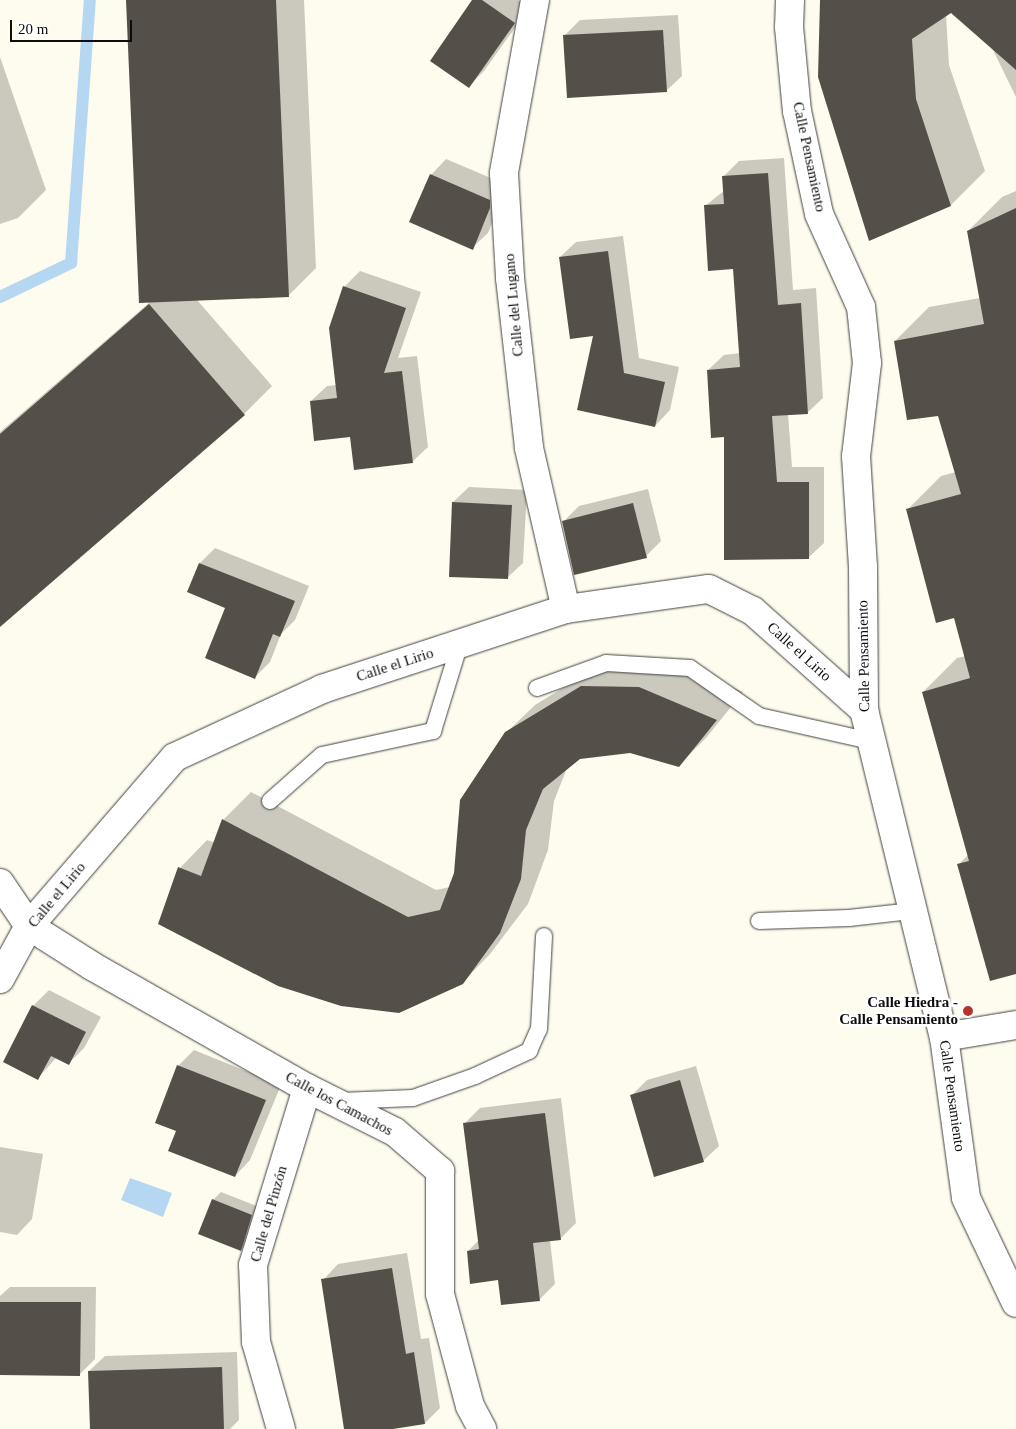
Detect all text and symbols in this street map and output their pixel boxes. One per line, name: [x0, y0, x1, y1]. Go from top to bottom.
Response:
scale bar: [12, 10, 135, 42]
text: 20 m: [18, 21, 48, 37]
street label: Calle Pensamiento: [789, 100, 829, 214]
street label: Calle del Lugano: [501, 253, 527, 357]
street label: Calle Pensamiento: [854, 600, 874, 712]
street label: Calle el Lirio: [763, 619, 835, 685]
street label: Calle el Lirio: [354, 644, 436, 686]
street label: Calle el Lirio: [24, 859, 90, 931]
place label: Calle Hiedra - Calle Pensamiento: [839, 993, 958, 1028]
marker: Calle Hiedra - Calle Pensamiento: [962, 1005, 974, 1017]
street label: Calle Pensamiento: [935, 1039, 969, 1153]
street label: Calle los Camachos: [282, 1068, 396, 1140]
street label: Calle del Pinzón: [247, 1164, 291, 1264]

